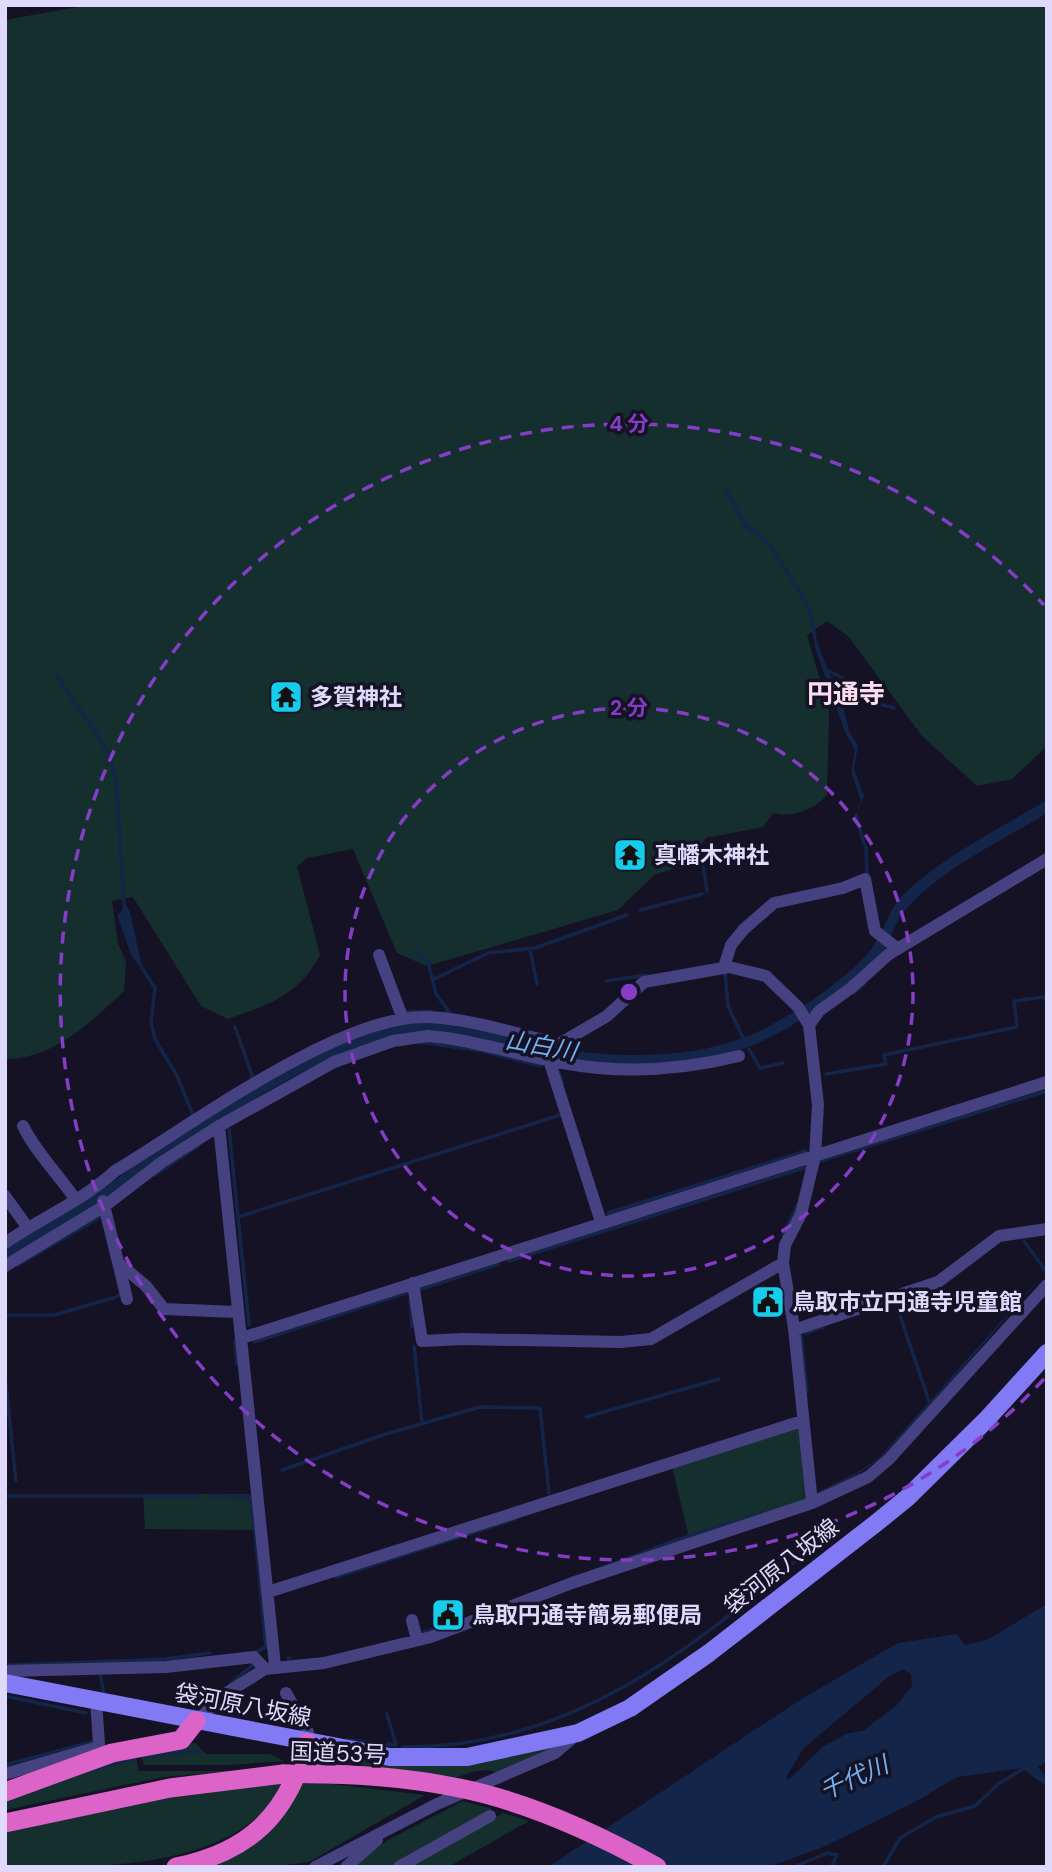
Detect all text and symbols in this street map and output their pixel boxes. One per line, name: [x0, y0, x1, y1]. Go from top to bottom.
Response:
text: 4 分: [609, 410, 649, 438]
district label: 円通寺: [807, 677, 885, 711]
temple icon: 多賀神社: [267, 678, 305, 716]
place label: 多賀神社: [310, 682, 402, 712]
text: 2 分: [610, 694, 648, 722]
temple icon: 真幡木神社: [611, 836, 649, 874]
place label: 真幡木神社: [654, 840, 769, 870]
centre of rings: [617, 980, 641, 1004]
water label: 山白川: [503, 1024, 582, 1068]
public building icon: 鳥取市立円通寺児童館: [749, 1283, 787, 1321]
place label: 鳥取市立円通寺児童館: [792, 1287, 1022, 1317]
street label: 袋河原八坂線: [717, 1512, 845, 1620]
public building icon: 鳥取円通寺簡易郵便局: [429, 1596, 467, 1634]
place label: 鳥取円通寺簡易郵便局: [472, 1600, 702, 1630]
street label: 袋河原八坂線: [172, 1677, 314, 1733]
street label: 国道53号: [289, 1736, 387, 1770]
water label: 千代川: [815, 1748, 896, 1806]

